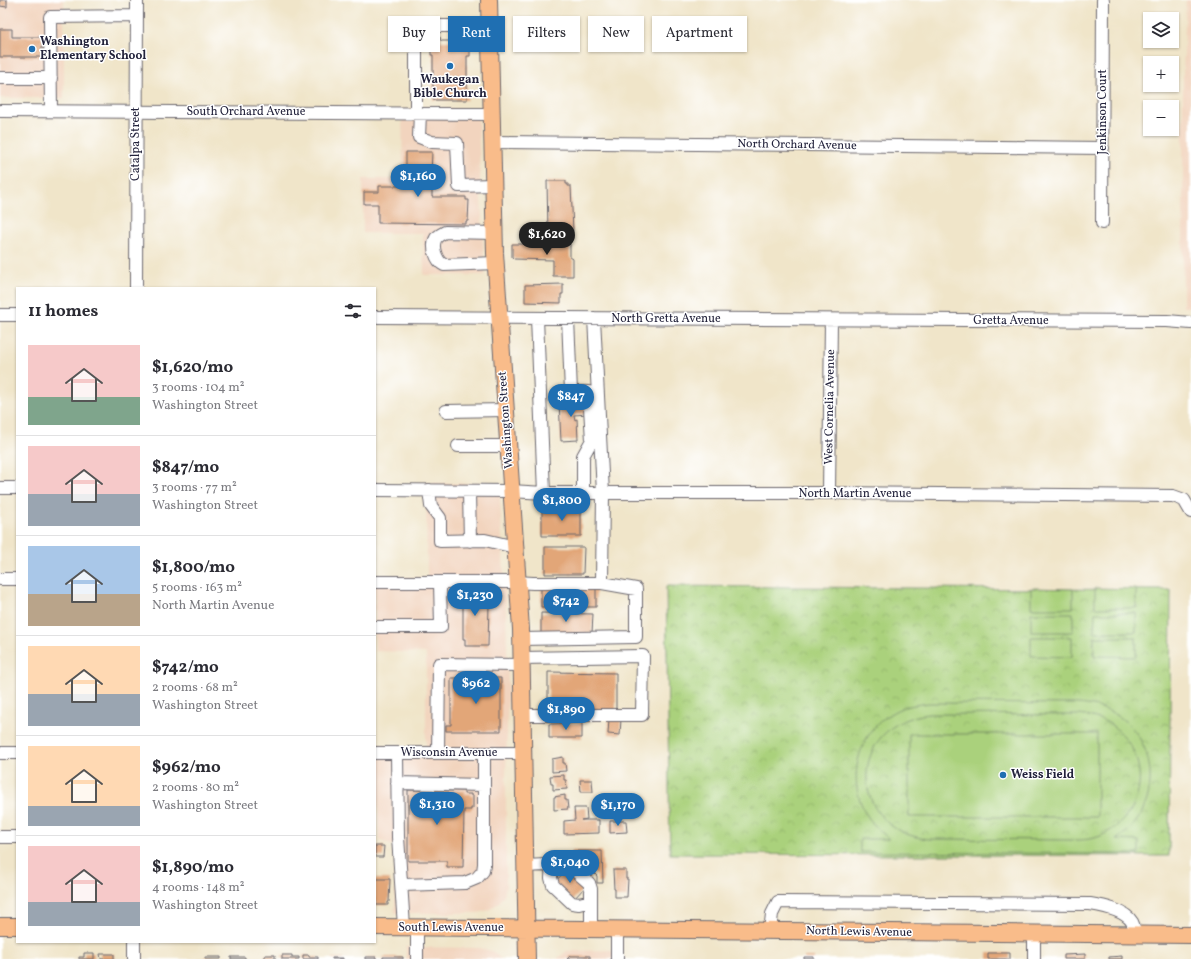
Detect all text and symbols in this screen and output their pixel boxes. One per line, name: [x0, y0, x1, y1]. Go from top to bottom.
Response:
map controls: [1143, 12, 1179, 136]
button: layers: [1143, 12, 1179, 48]
chip: Buy: [388, 16, 440, 52]
chip: Rent: [448, 16, 505, 52]
chip: Filters: [513, 16, 580, 52]
chip: New: [588, 16, 644, 52]
chip: Apartment: [652, 16, 747, 52]
place label: Washington Elementary School: [40, 34, 146, 64]
marker: Washington Elementary School: [27, 44, 37, 54]
button: +: [1143, 56, 1179, 92]
marker: Waukegan Bible Church: [445, 61, 455, 71]
street label: Jenkinson Court: [1095, 69, 1111, 155]
place label: Waukegan Bible Church: [413, 72, 487, 102]
button: −: [1143, 100, 1179, 136]
street label: South Orchard Avenue: [187, 104, 306, 120]
street label: Catalpa Street: [128, 107, 144, 181]
street label: North Orchard Avenue: [737, 136, 857, 154]
pin: $1,160: [385, 164, 451, 198]
text: $1,160: [400, 168, 436, 186]
pin: $1,620: [514, 222, 580, 256]
text: $1,620: [528, 226, 566, 244]
text: 11 homes: [28, 300, 98, 323]
icon: filters: [342, 300, 364, 322]
street label: North Gretta Avenue: [611, 311, 721, 327]
street label: Gretta Avenue: [973, 313, 1049, 329]
street label: West Cornelia Avenue: [821, 349, 839, 465]
text: $1,620/mo: [152, 356, 233, 379]
icon: home: [60, 361, 108, 409]
street label: Washington Street: [495, 371, 517, 469]
text: 3 rooms · 104 m²: [152, 379, 245, 397]
pin: $847: [547, 384, 595, 418]
text: $847: [557, 388, 585, 406]
text: Washington Street: [152, 397, 258, 415]
text: $847/mo: [152, 456, 219, 479]
icon: home: [60, 462, 108, 510]
text: 3 rooms · 77 m²: [152, 479, 237, 497]
street label: North Martin Avenue: [799, 486, 912, 502]
pin: $1,800: [529, 488, 595, 522]
text: $1,800: [542, 492, 582, 510]
text: Washington Street: [152, 497, 258, 515]
text: $1,800/mo: [152, 556, 235, 579]
icon: home: [60, 562, 108, 610]
text: 5 rooms · 163 m²: [152, 579, 242, 597]
pin: $1,230: [442, 583, 508, 617]
text: $1,230: [456, 587, 494, 605]
pin: $742: [542, 589, 590, 623]
text: $742: [552, 593, 580, 611]
text: North Martin Avenue: [152, 597, 274, 615]
text: $742/mo: [152, 656, 219, 679]
icon: home: [60, 662, 108, 710]
pin: $962: [452, 671, 500, 705]
text: $962: [462, 675, 490, 693]
text: 2 rooms · 68 m²: [152, 679, 238, 697]
text: Washington Street: [152, 697, 258, 715]
pin: $1,890: [533, 697, 599, 731]
text: $1,890: [547, 701, 585, 719]
street label: Wisconsin Avenue: [401, 745, 498, 761]
text: $962/mo: [152, 756, 221, 779]
icon: home: [60, 762, 108, 810]
place label: Weiss Field: [1011, 767, 1075, 783]
marker: Weiss Field: [998, 770, 1008, 780]
text: 2 rooms · 80 m²: [152, 779, 239, 797]
pin: $1,310: [404, 792, 470, 826]
pin: $1,170: [585, 793, 651, 827]
text: $1,310: [419, 796, 455, 814]
text: Washington Street: [152, 797, 258, 815]
text: $1,170: [600, 797, 636, 815]
pin: $1,040: [537, 850, 603, 884]
text: $1,040: [550, 854, 590, 872]
text: $1,890/mo: [152, 856, 234, 879]
icon: home: [60, 862, 108, 910]
text: 4 rooms · 148 m²: [152, 879, 245, 897]
text: Washington Street: [152, 897, 258, 915]
street label: South Lewis Avenue: [398, 920, 504, 936]
street label: North Lewis Avenue: [806, 923, 912, 941]

